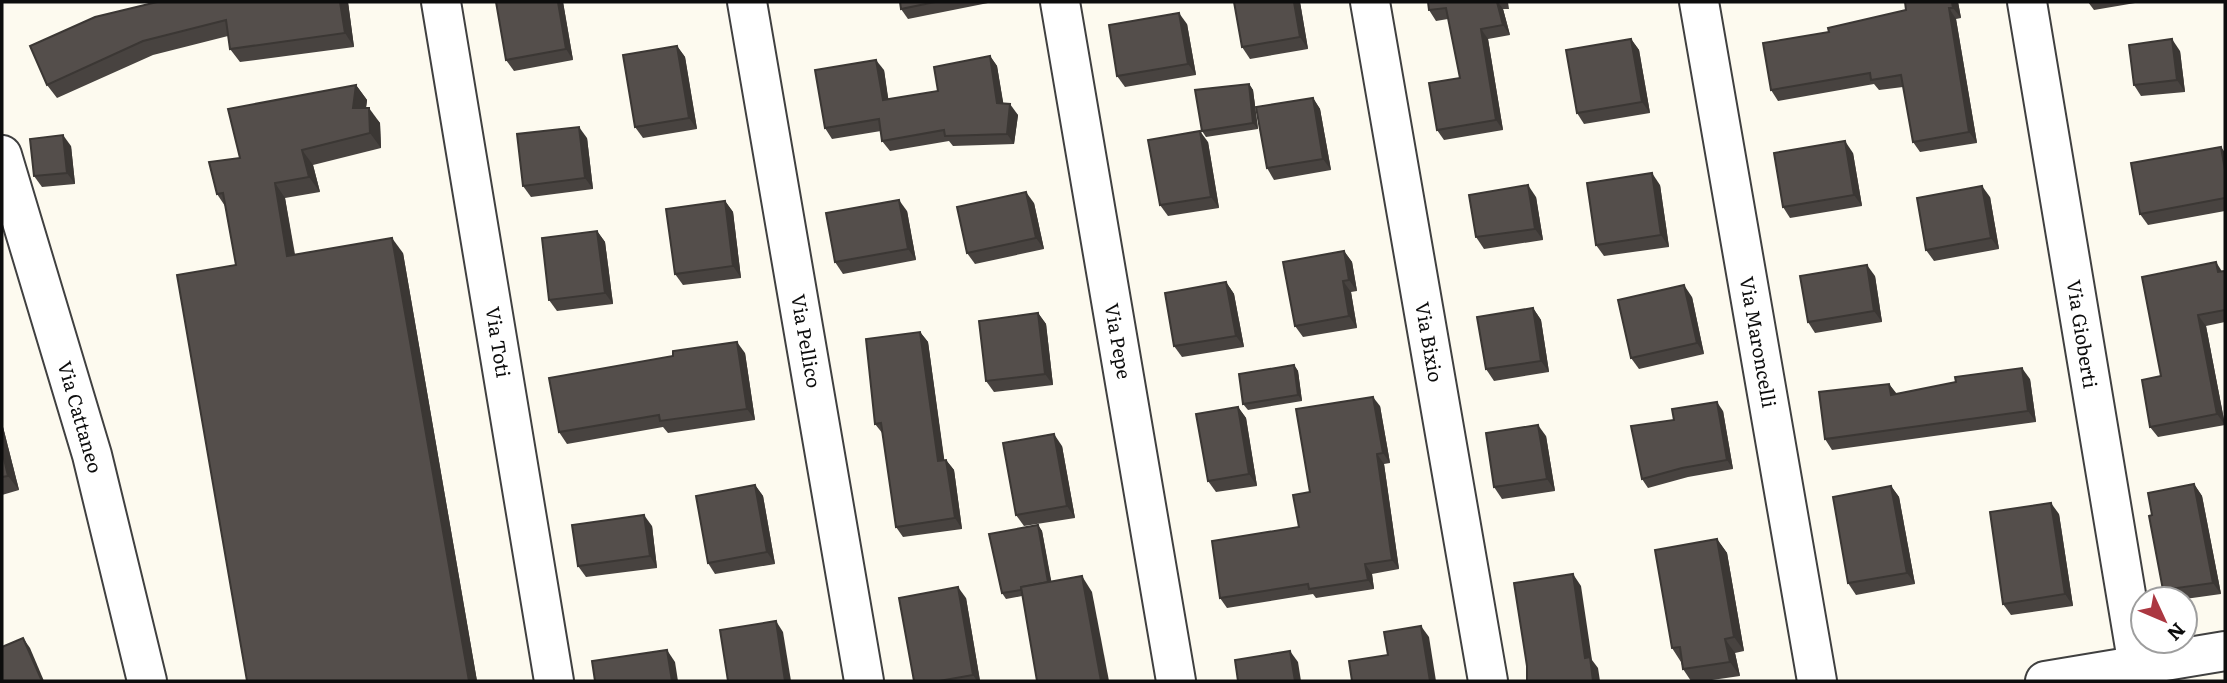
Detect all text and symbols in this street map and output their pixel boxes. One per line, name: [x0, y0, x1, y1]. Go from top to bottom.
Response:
street label: Via Maroncelli: [1734, 274, 1784, 410]
street label: Via Gioberti: [2061, 278, 2105, 390]
street label: Via Pellico: [785, 292, 829, 390]
street label: Via Bixio: [1409, 299, 1451, 384]
street label: Via Pepe: [1099, 301, 1139, 381]
street label: Via Toti: [480, 304, 518, 379]
street label: Via Cattaneo: [52, 357, 110, 476]
north arrow: [2129, 585, 2199, 655]
text: N: [2161, 617, 2193, 648]

